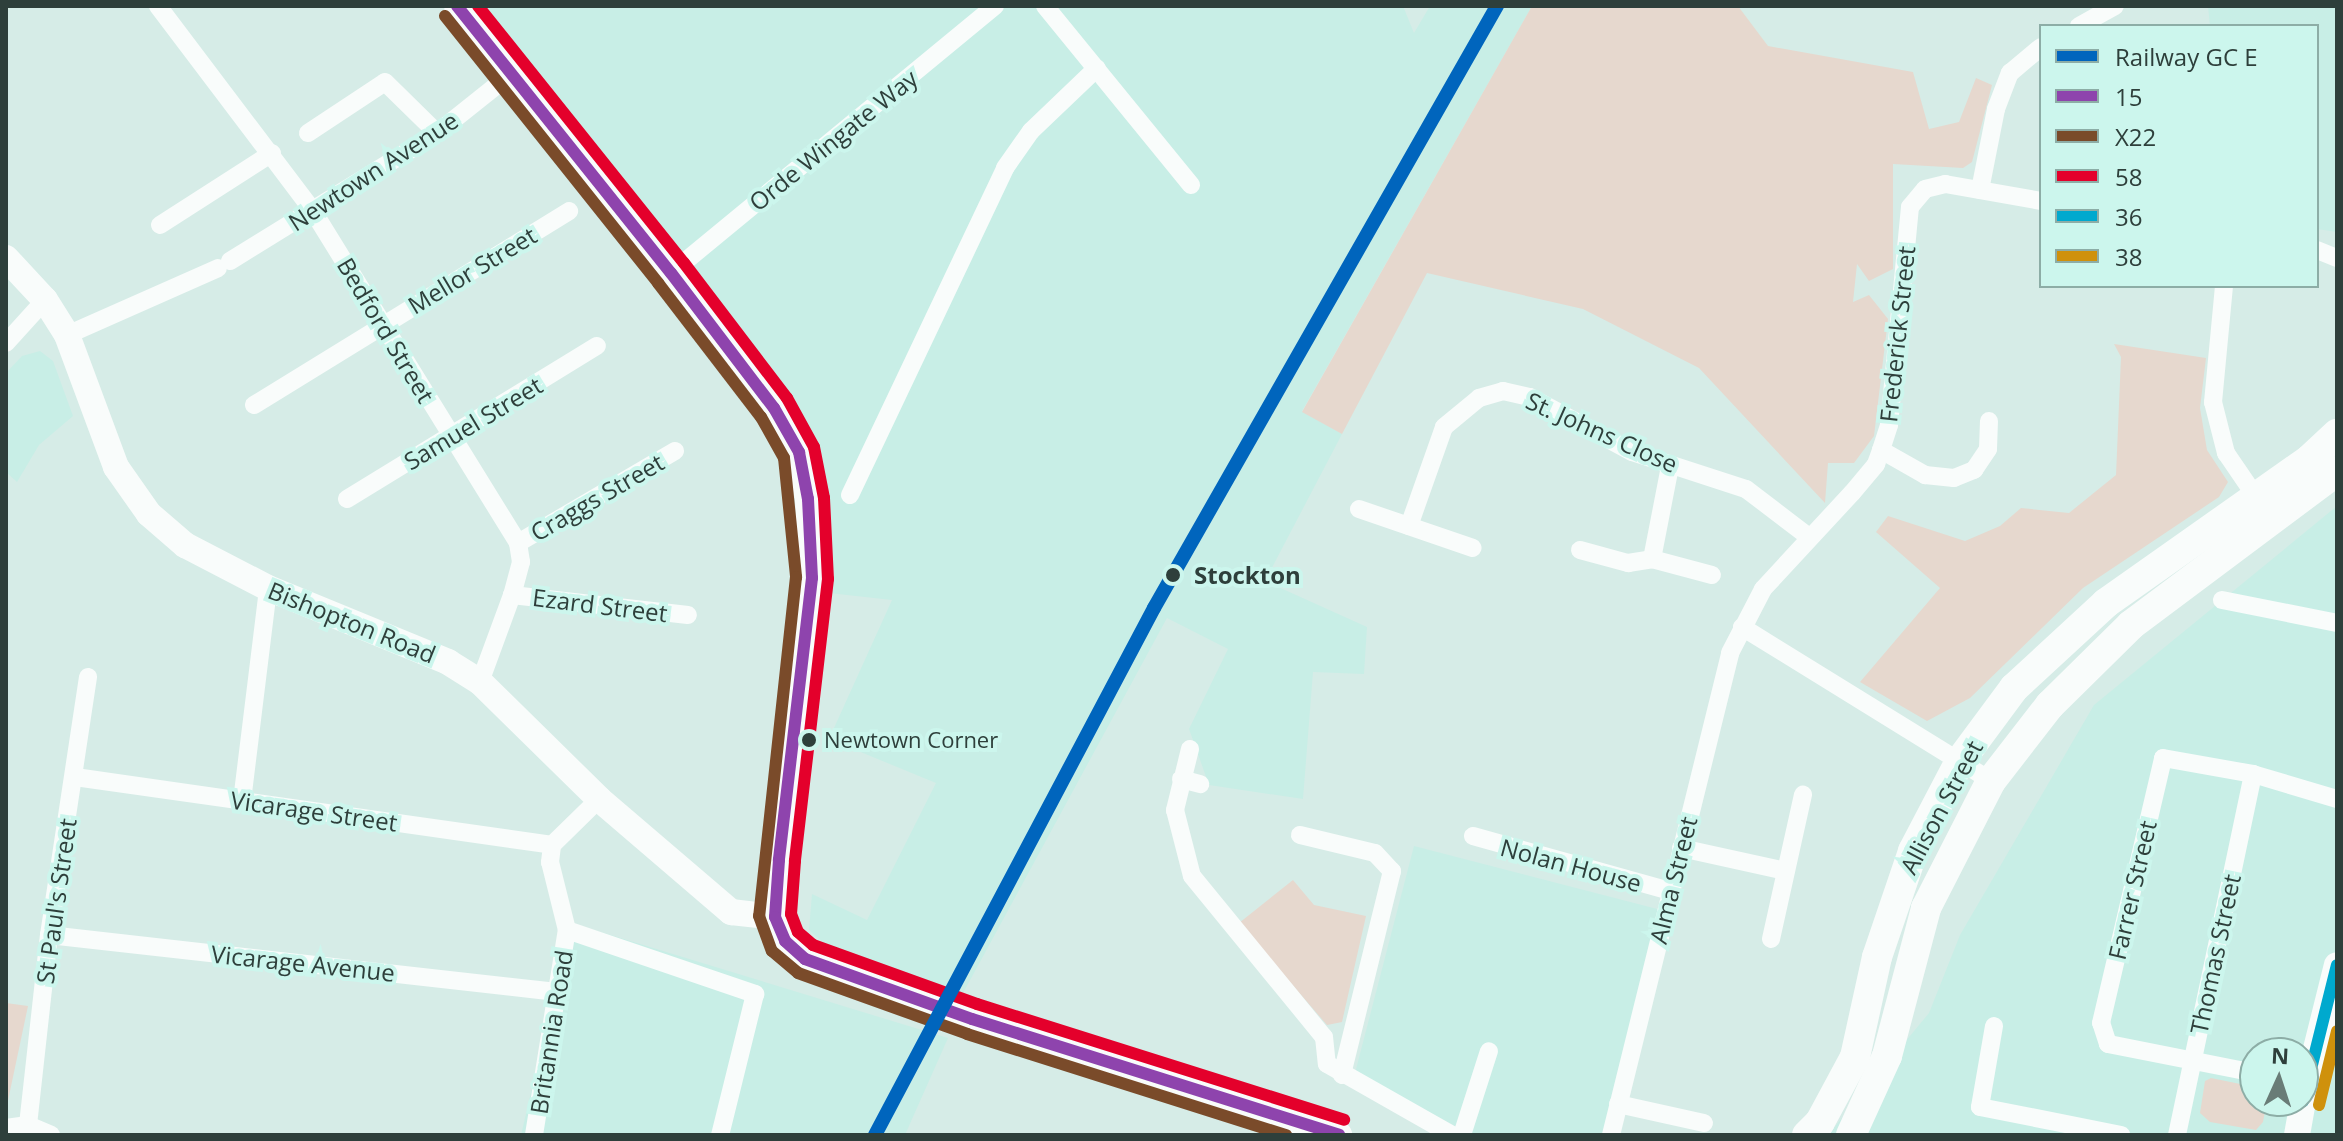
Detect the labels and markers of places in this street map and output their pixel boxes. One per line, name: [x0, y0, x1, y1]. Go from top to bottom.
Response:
marker: Stockton: [1159, 561, 1187, 589]
place label: Stockton: [1194, 561, 1301, 589]
place label: Newtown Corner: [824, 727, 998, 753]
marker: Newtown Corner: [801, 732, 817, 748]

